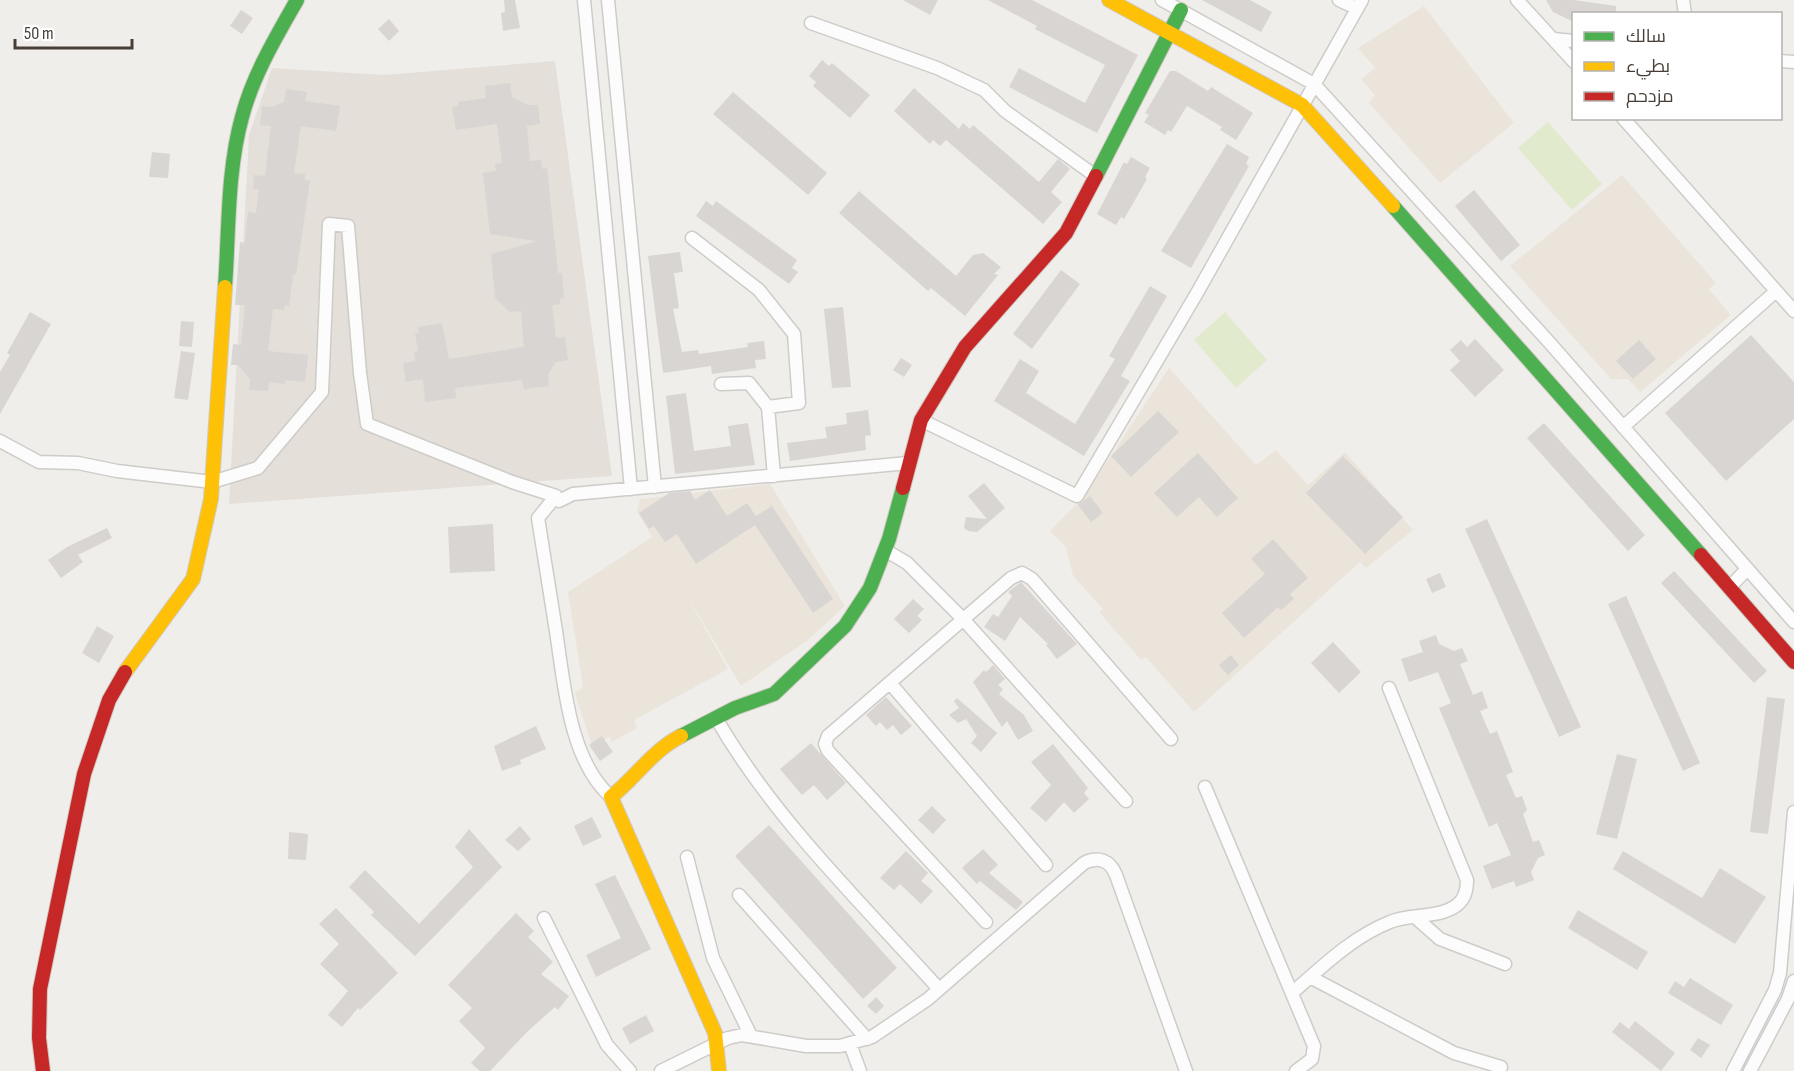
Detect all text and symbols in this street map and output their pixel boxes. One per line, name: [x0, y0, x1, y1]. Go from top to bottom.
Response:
scale bar: [15, 12, 132, 50]
legend: [1572, 12, 1782, 120]
text: 50 m: [24, 23, 54, 44]
text: سالك: [1626, 26, 1666, 47]
text: بطيء: [1626, 56, 1670, 80]
text: مزدحم: [1626, 86, 1674, 108]

